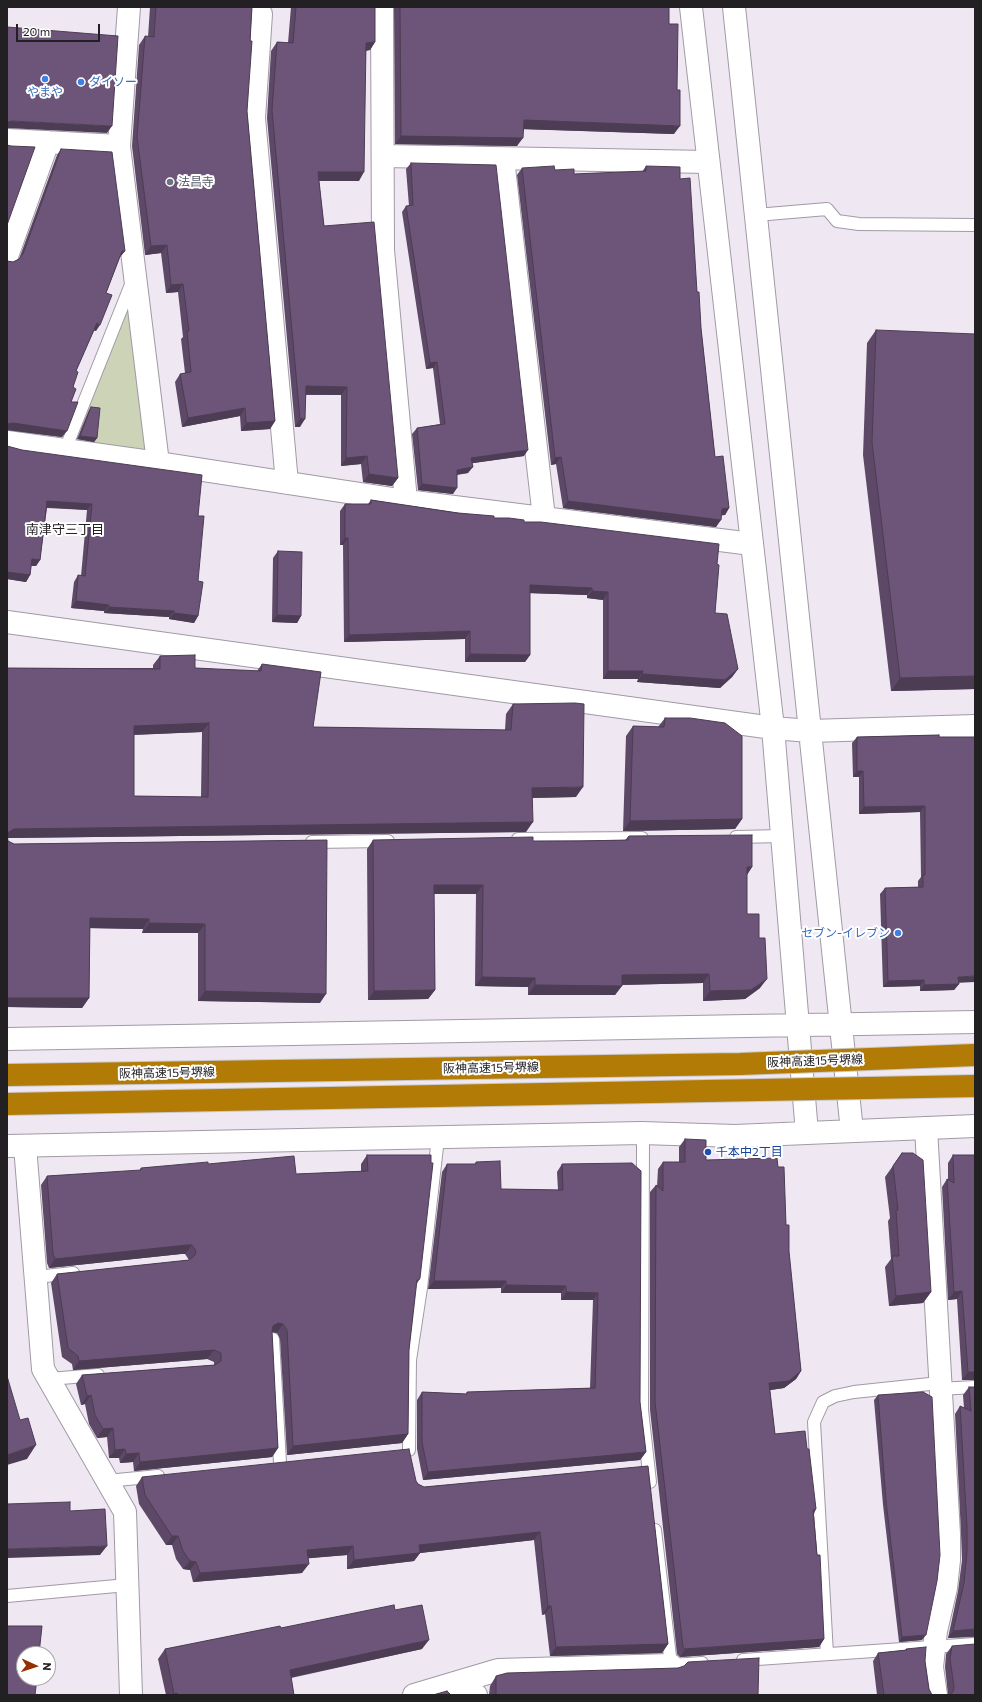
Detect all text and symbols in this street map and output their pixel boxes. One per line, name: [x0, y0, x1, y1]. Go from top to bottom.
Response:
scale bar: [18, 16, 102, 42]
text: 20 m: [23, 24, 50, 38]
marker: やまや: [40, 74, 50, 84]
place label: ダイソー: [89, 75, 137, 89]
marker: ダイソー: [76, 77, 86, 87]
place label: やまや: [27, 85, 63, 99]
place label: 法昌寺: [178, 175, 214, 189]
marker: 法昌寺: [165, 177, 175, 187]
district label: 南津守三丁目: [26, 522, 104, 538]
place label: セブン-イレブン: [801, 926, 890, 940]
marker: セブン-イレブン: [893, 928, 903, 938]
street label: 阪神高速15号堺線: [767, 1052, 863, 1070]
street label: 阪神高速15号堺線: [443, 1060, 539, 1076]
street label: 阪神高速15号堺線: [119, 1065, 215, 1081]
place label: 千本中2丁目: [716, 1145, 783, 1159]
marker: 千本中2丁目: [703, 1147, 713, 1157]
north arrow: [16, 1646, 56, 1686]
text: N: [41, 1662, 54, 1671]

